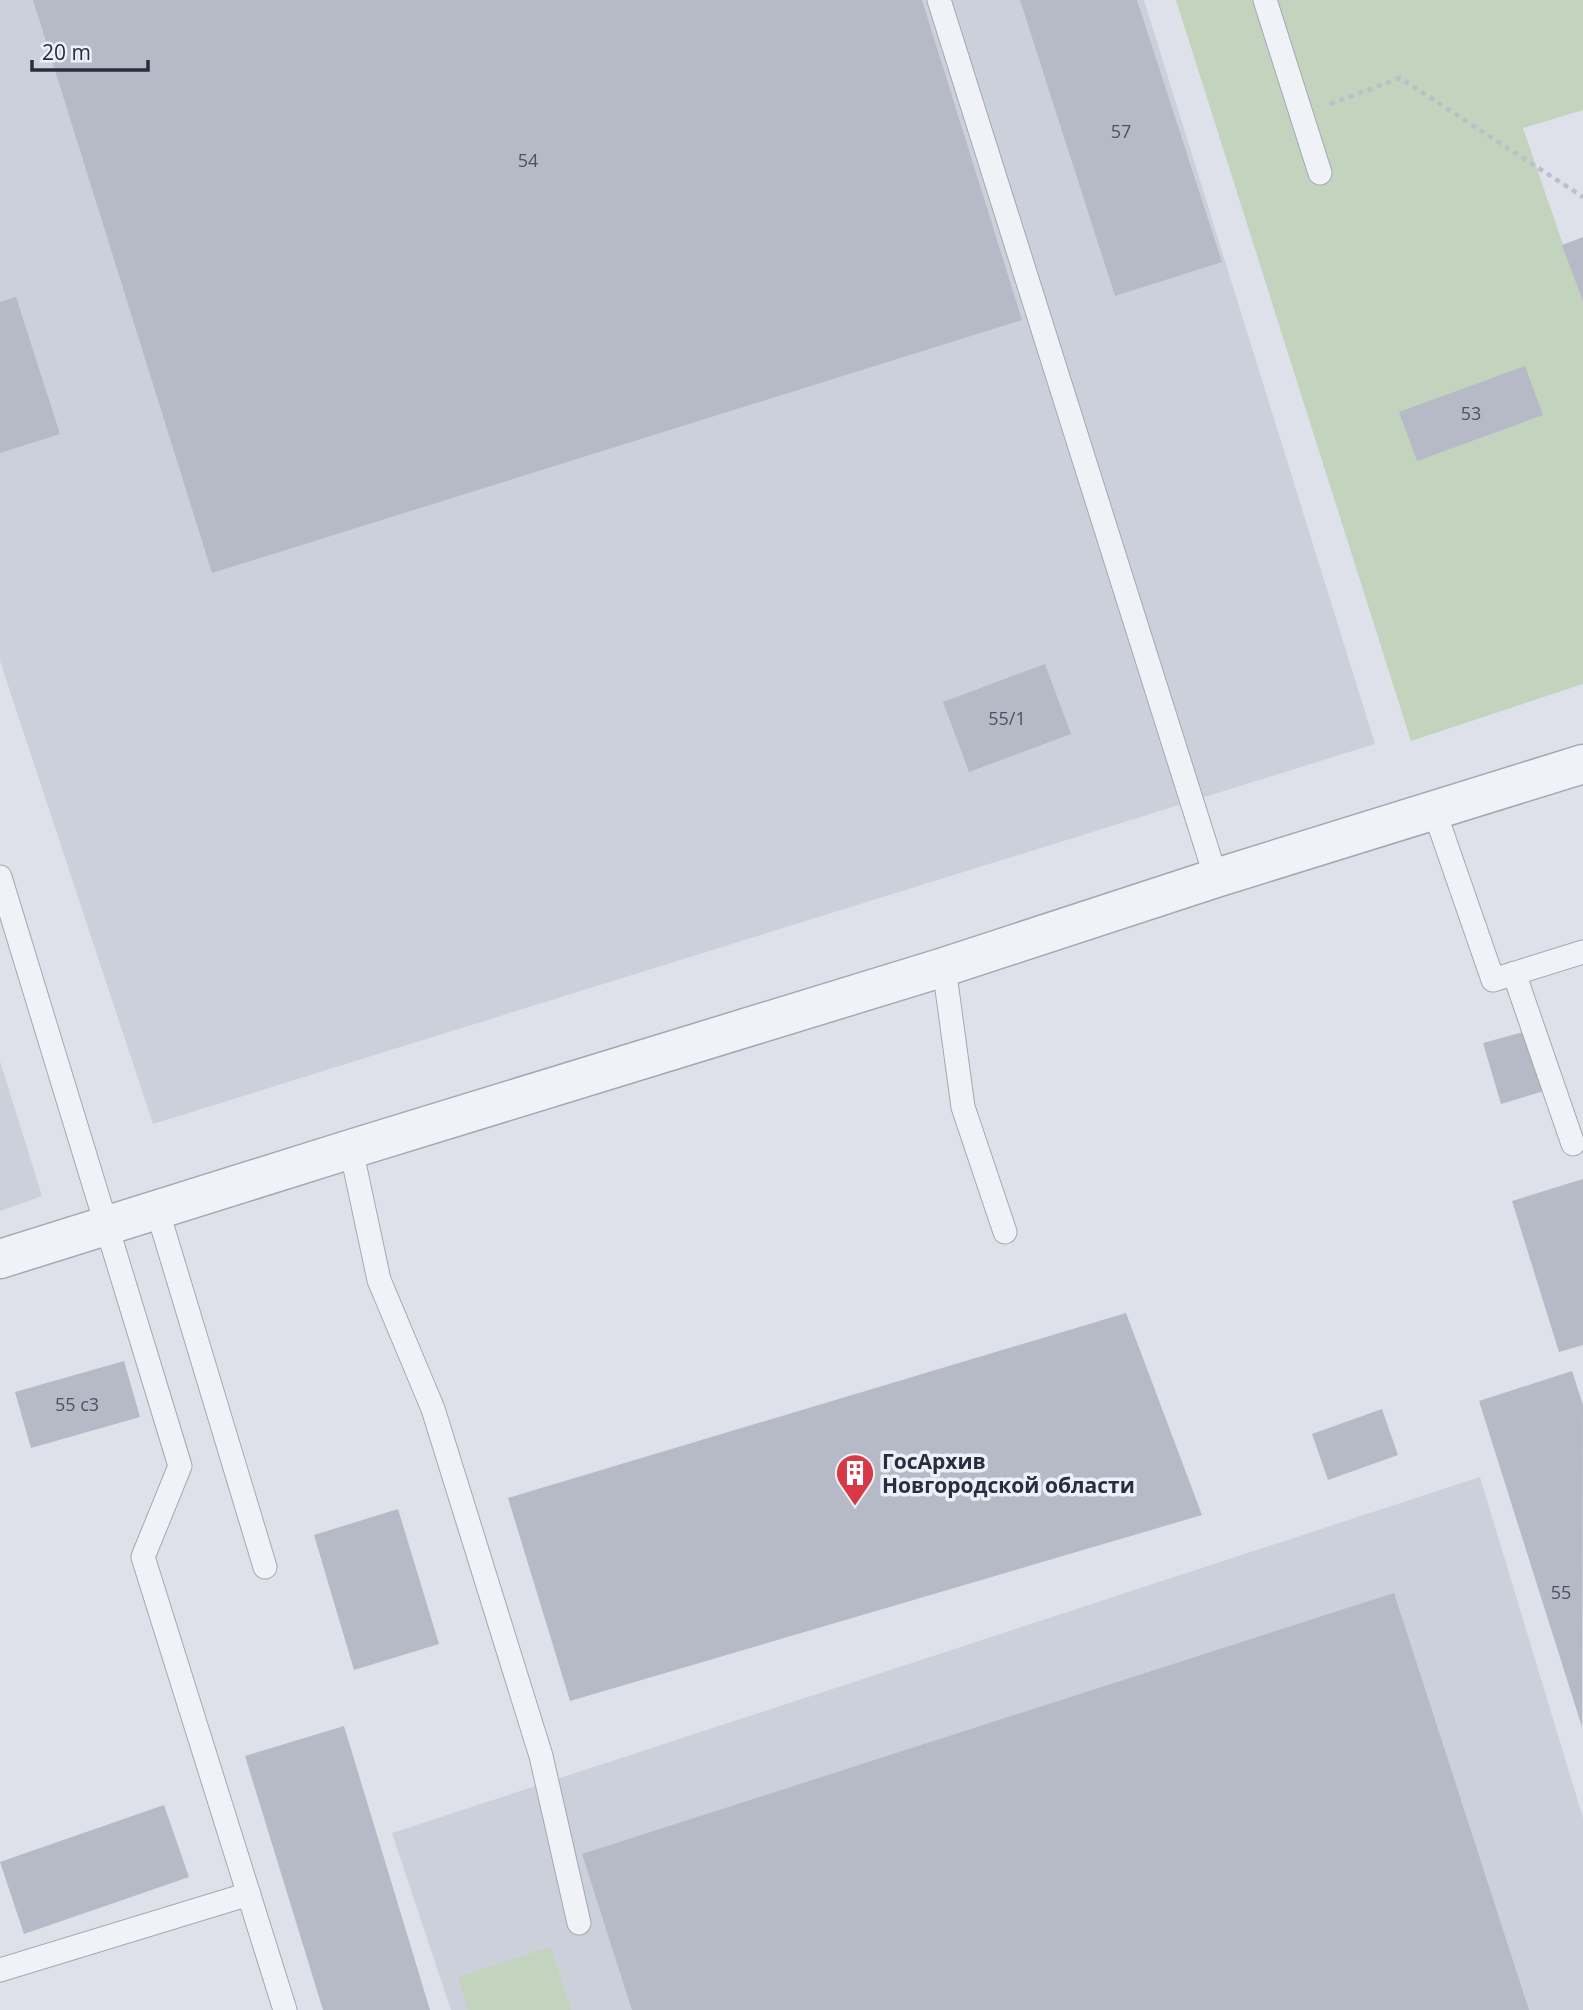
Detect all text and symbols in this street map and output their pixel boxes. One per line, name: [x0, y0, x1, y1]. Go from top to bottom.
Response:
scale bar: [32, 28, 147, 72]
text: 20 m: [42, 38, 91, 66]
house number: 57: [1111, 119, 1131, 143]
house number: 54: [518, 148, 538, 172]
house number: 53: [1461, 401, 1481, 425]
house number: 55/1: [988, 706, 1026, 730]
house number: 55 с3: [55, 1392, 99, 1416]
place label: ГосАрхив Новгородской области: [882, 1447, 1135, 1499]
building icon: ГосАрхив Новгородской области: [834, 1452, 876, 1507]
house number: 55: [1551, 1580, 1571, 1604]

